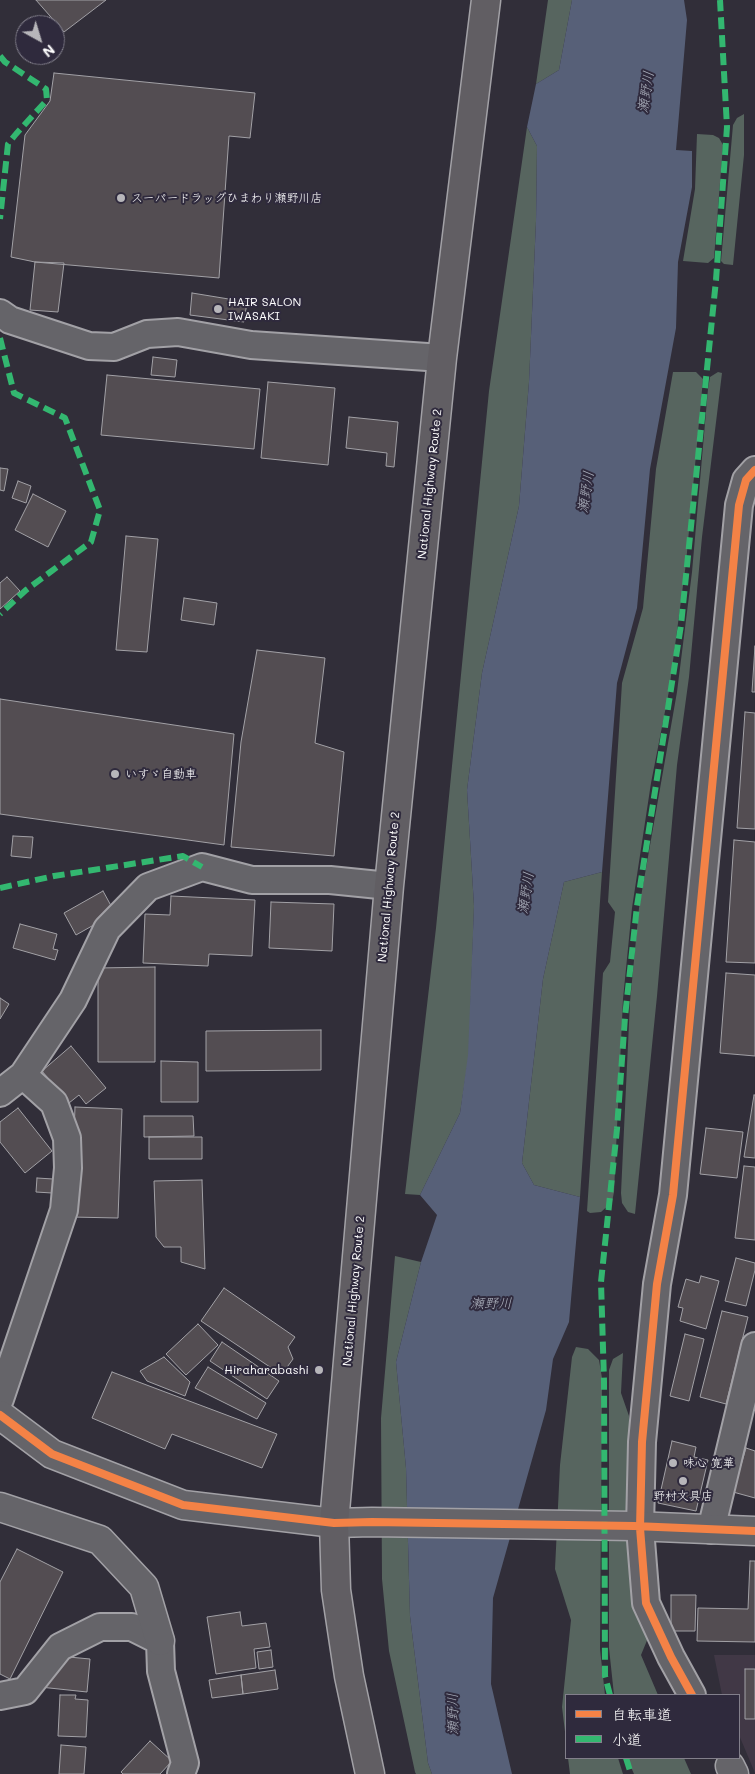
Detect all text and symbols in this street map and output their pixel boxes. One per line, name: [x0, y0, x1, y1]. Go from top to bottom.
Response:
north arrow: [15, 15, 65, 65]
text: N: [39, 41, 59, 62]
water label: 瀬野川: [634, 70, 658, 114]
place label: スーパードラッグひまわり瀬野川店: [131, 191, 323, 205]
marker: スーパードラッグひまわり瀬野川店: [115, 192, 127, 204]
place label: HAIR SALON IWASAKI: [228, 295, 301, 323]
marker: HAIR SALON IWASAKI: [212, 303, 224, 315]
street label: National Highway Route 2: [415, 408, 445, 560]
water label: 瀬野川: [574, 470, 598, 514]
place label: いすゞ自動車: [125, 767, 197, 781]
marker: いすゞ自動車: [109, 768, 121, 780]
street label: National Highway Route 2: [375, 811, 403, 963]
water label: 瀬野川: [514, 871, 538, 915]
street label: National Highway Route 2: [340, 1215, 368, 1367]
water label: 瀬野川: [470, 1296, 512, 1312]
place label: Hiraharabashi: [224, 1363, 309, 1377]
marker: Hiraharabashi: [313, 1364, 325, 1376]
place label: 味心 寛華: [683, 1456, 735, 1470]
marker: 味心 寛華: [667, 1457, 679, 1469]
marker: 野村文具店: [677, 1475, 689, 1487]
place label: 野村文具店: [653, 1489, 713, 1503]
water label: 瀬野川: [444, 1693, 462, 1735]
legend: [565, 1694, 740, 1759]
text: 自転車道: [612, 1704, 672, 1724]
text: 小道: [612, 1729, 642, 1749]

